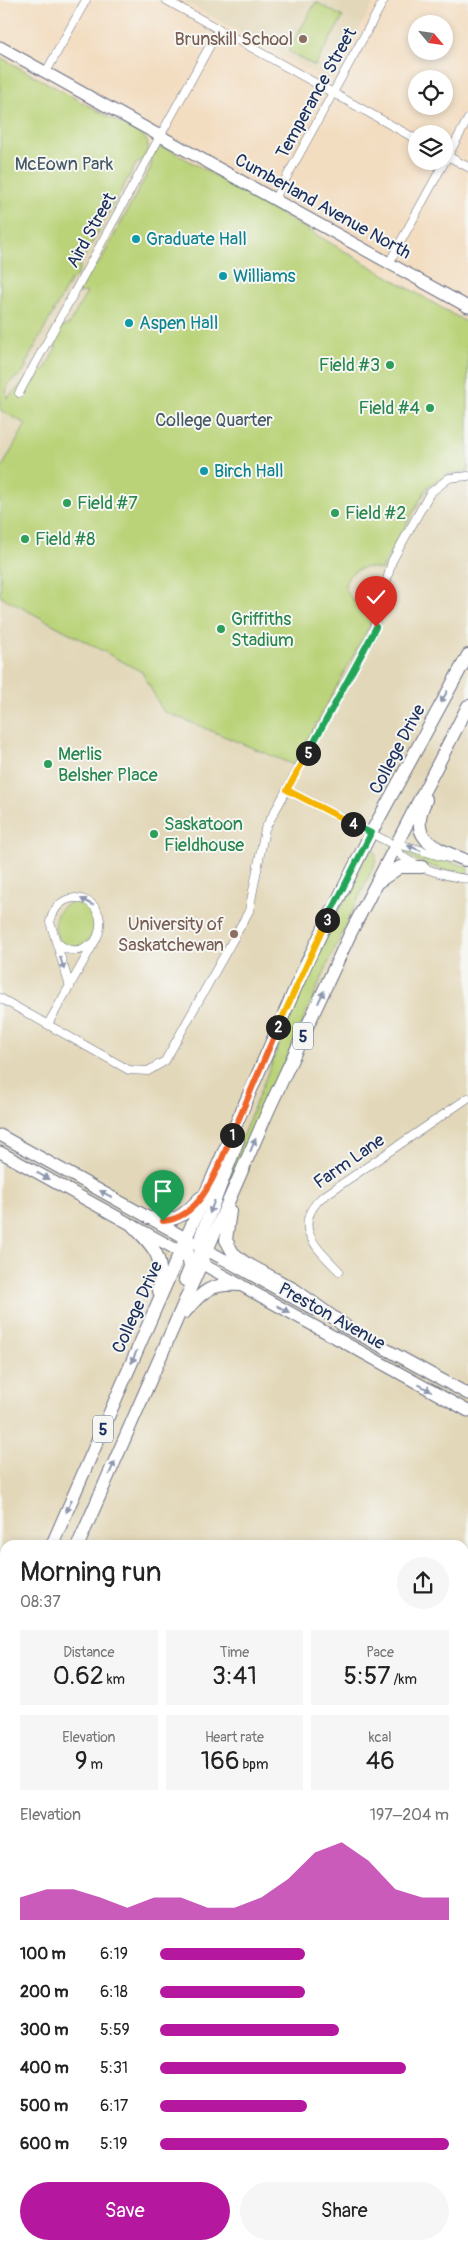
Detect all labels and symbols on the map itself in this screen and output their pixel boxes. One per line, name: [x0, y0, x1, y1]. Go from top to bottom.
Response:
north arrow: [408, 15, 452, 60]
street label: Temperance Street: [271, 23, 362, 163]
place label: Brunskill School: [175, 28, 293, 51]
marker: Brunskill School: [297, 33, 309, 45]
street label: Cumberland Avenue North: [231, 148, 415, 264]
park label: McEown Park: [15, 153, 114, 176]
street label: Aird Street: [61, 188, 122, 272]
place label: Graduate Hall: [146, 228, 247, 251]
marker: Graduate Hall: [130, 233, 142, 245]
place label: Williams: [233, 265, 296, 288]
marker: Williams: [217, 270, 229, 282]
place label: Aspen Hall: [139, 312, 218, 335]
marker: Aspen Hall: [123, 317, 135, 329]
place label: Field #3: [319, 354, 380, 377]
marker: Field #3: [384, 359, 396, 371]
place label: Field #4: [358, 397, 421, 420]
marker: Field #4: [424, 402, 436, 414]
park label: College Quarter: [155, 409, 273, 432]
place label: Birch Hall: [214, 460, 284, 483]
marker: Birch Hall: [198, 465, 210, 477]
place label: Field #7: [77, 492, 138, 515]
marker: Field #7: [61, 497, 73, 509]
place label: Field #2: [345, 502, 406, 525]
marker: Field #2: [329, 507, 341, 519]
place label: Field #8: [35, 528, 95, 551]
marker: Field #8: [19, 533, 31, 545]
pin: [355, 576, 397, 627]
place label: Griffiths Stadium: [231, 608, 294, 652]
marker: Griffiths Stadium: [215, 623, 227, 635]
one-way arrow: [440, 691, 449, 704]
street label: College Drive: [364, 700, 431, 798]
pin: 5: [296, 740, 320, 766]
place label: Merlis Belsher Place: [58, 743, 158, 787]
marker: Merlis Belsher Place: [42, 758, 54, 770]
pin: 4: [340, 812, 366, 836]
place label: Saskatoon Fieldhouse: [164, 813, 244, 857]
marker: Saskatoon Fieldhouse: [148, 828, 160, 840]
one-way arrow: [407, 844, 421, 852]
one-way arrow: [79, 898, 94, 906]
pin: 3: [314, 908, 340, 932]
place label: University of Saskatchewan: [118, 913, 225, 957]
marker: University of Saskatchewan: [228, 928, 240, 940]
one-way arrow: [59, 955, 66, 970]
one-way arrow: [317, 990, 325, 1004]
pin: 2: [266, 1014, 290, 1040]
road number: 5: [293, 1022, 313, 1050]
pin: 1: [220, 1122, 244, 1148]
street label: Farm Lane: [309, 1129, 389, 1194]
one-way arrow: [249, 1137, 257, 1152]
pin: [142, 1170, 184, 1221]
one-way arrow: [36, 1171, 49, 1180]
one-way arrow: [100, 1190, 113, 1199]
one-way arrow: [208, 1200, 216, 1215]
street label: College Drive: [107, 1257, 168, 1357]
street label: Preston Avenue: [274, 1278, 389, 1355]
one-way arrow: [276, 1305, 290, 1313]
one-way arrow: [129, 1350, 137, 1364]
one-way arrow: [419, 1383, 432, 1392]
road number: 5: [93, 1416, 113, 1442]
one-way arrow: [108, 1461, 116, 1475]
one-way arrow: [65, 1499, 73, 1513]

